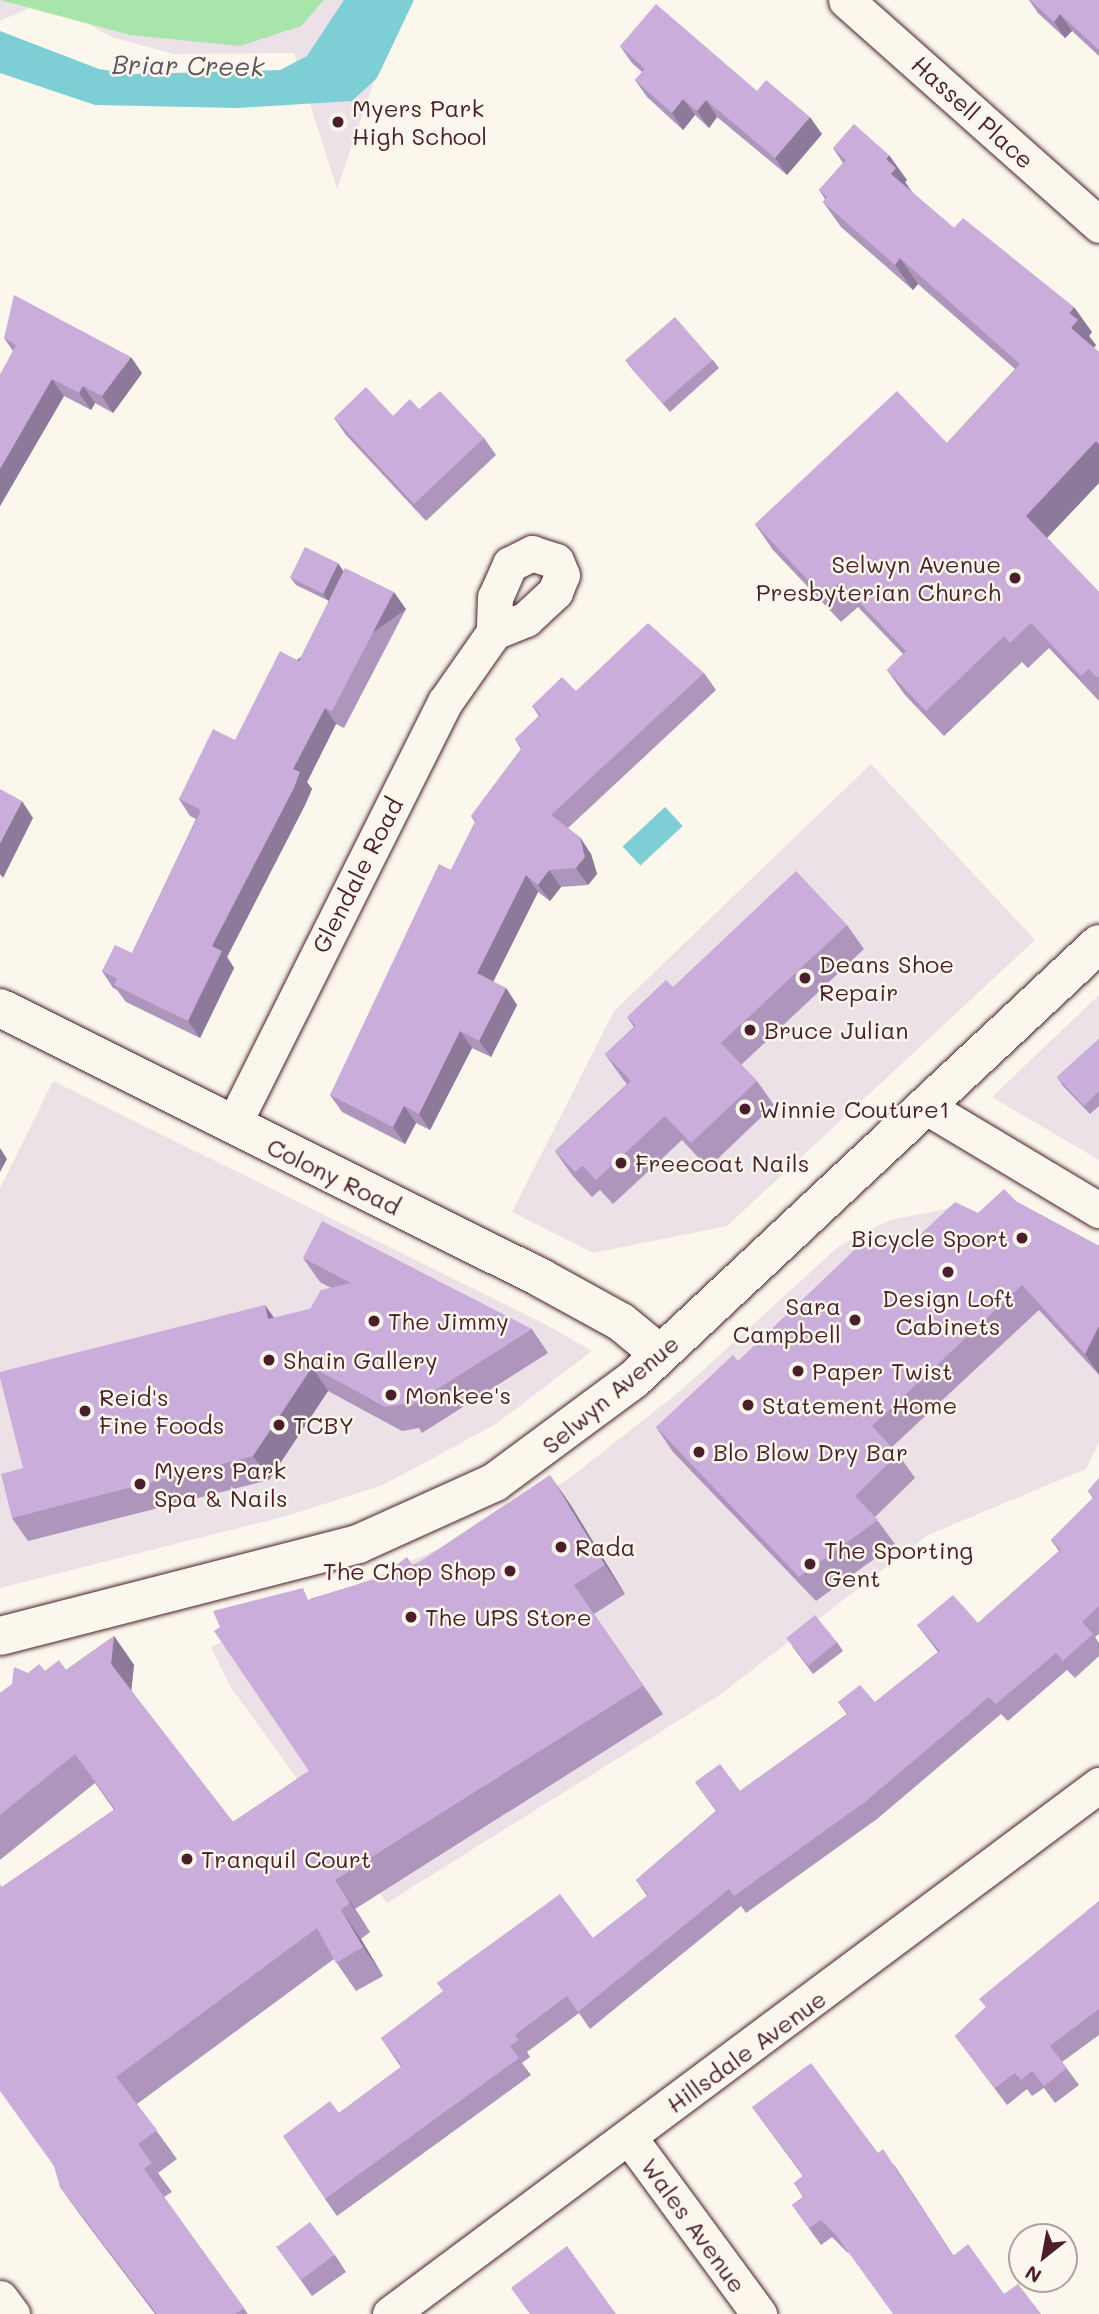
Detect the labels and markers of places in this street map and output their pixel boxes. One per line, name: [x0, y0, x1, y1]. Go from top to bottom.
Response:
place label: Myers Park High School: [352, 94, 487, 150]
marker: Myers Park High School: [330, 114, 346, 130]
place label: Selwyn Avenue Presbyterian Church: [756, 550, 1001, 606]
marker: Selwyn Avenue Presbyterian Church: [1007, 570, 1023, 586]
place label: Deans Shoe Repair: [819, 950, 954, 1006]
marker: Deans Shoe Repair: [797, 970, 813, 986]
place label: Bruce Julian: [764, 1016, 909, 1044]
marker: Bruce Julian: [742, 1022, 758, 1038]
place label: Winnie Couture1: [759, 1095, 950, 1123]
marker: Winnie Couture1: [737, 1101, 753, 1117]
place label: Freecoat Nails: [635, 1149, 809, 1177]
marker: Freecoat Nails: [613, 1155, 629, 1171]
place label: Bicycle Sport: [851, 1224, 1008, 1252]
marker: Bicycle Sport: [1014, 1230, 1030, 1246]
marker: Design Loft Cabinets: [940, 1264, 956, 1280]
place label: Design Loft Cabinets: [882, 1284, 1014, 1340]
place label: Sara Campbell: [733, 1292, 841, 1348]
place label: The Jimmy: [388, 1307, 509, 1335]
marker: Sara Campbell: [847, 1312, 863, 1328]
marker: The Jimmy: [366, 1313, 382, 1329]
place label: Shain Gallery: [283, 1346, 438, 1374]
marker: Shain Gallery: [261, 1352, 277, 1368]
place label: Paper Twist: [812, 1357, 953, 1385]
marker: Paper Twist: [790, 1363, 806, 1379]
place label: Monkee's: [405, 1381, 511, 1409]
place label: Reid's Fine Foods: [99, 1383, 224, 1439]
marker: Monkee's: [383, 1387, 399, 1403]
place label: Statement Home: [762, 1391, 957, 1419]
marker: Statement Home: [740, 1397, 756, 1413]
marker: Reid's Fine Foods: [77, 1403, 93, 1419]
place label: TCBY: [293, 1411, 354, 1439]
marker: TCBY: [271, 1417, 287, 1433]
place label: Blo Blow Dry Bar: [713, 1438, 908, 1466]
marker: Blo Blow Dry Bar: [691, 1444, 707, 1460]
place label: Myers Park Spa & Nails: [154, 1456, 288, 1512]
marker: Myers Park Spa & Nails: [132, 1476, 148, 1492]
place label: Rada: [575, 1533, 636, 1561]
place label: The Sporting Gent: [824, 1536, 973, 1592]
marker: Rada: [553, 1539, 569, 1555]
marker: The Sporting Gent: [802, 1556, 818, 1572]
place label: The Chop Shop: [323, 1557, 496, 1585]
marker: The Chop Shop: [502, 1563, 518, 1579]
place label: The UPS Store: [425, 1603, 592, 1631]
marker: The UPS Store: [403, 1609, 419, 1625]
place label: Tranquil Court: [201, 1845, 371, 1873]
marker: Tranquil Court: [179, 1851, 195, 1867]

